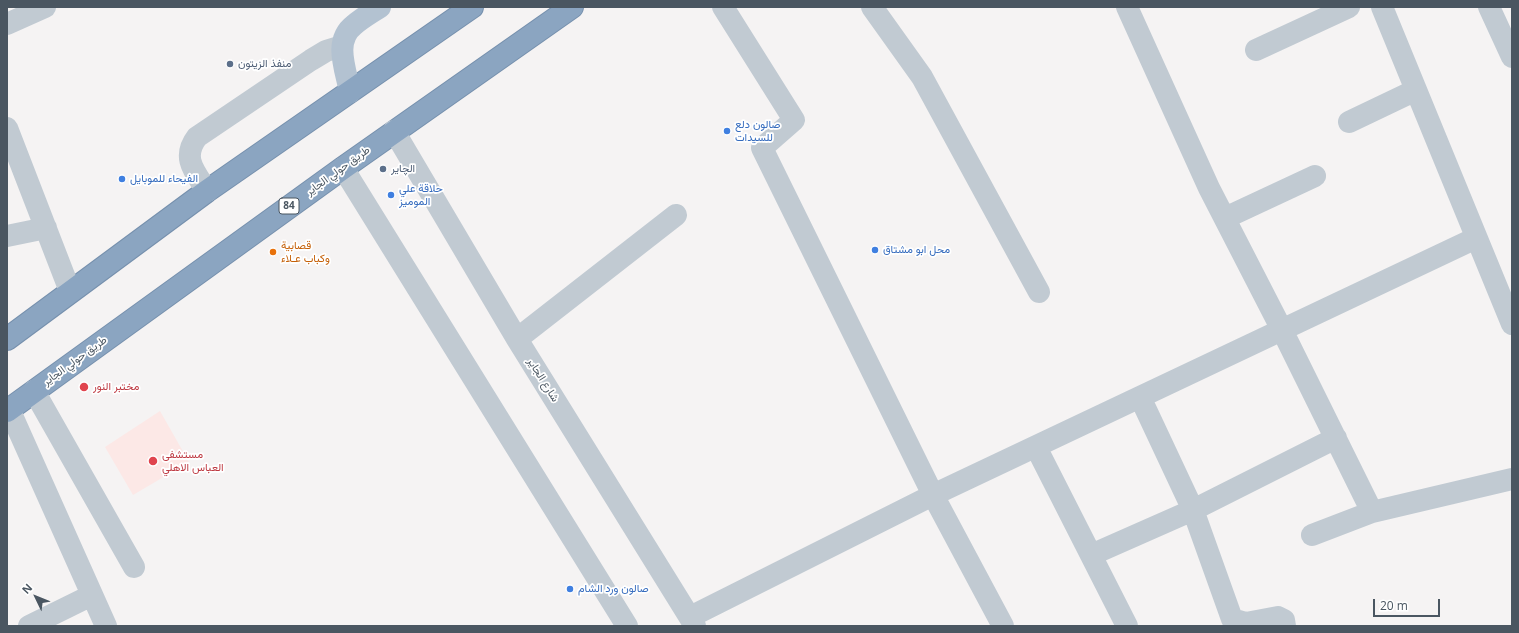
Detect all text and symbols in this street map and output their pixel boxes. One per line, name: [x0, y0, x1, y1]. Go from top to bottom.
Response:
place label: منفذ الزيتون: [238, 57, 291, 71]
marker: منفذ الزيتون: [225, 59, 235, 69]
place label: صالون دلع للسيدات: [735, 118, 780, 144]
marker: صالون دلع للسيدات: [722, 126, 732, 136]
street label: طريق حولي الجاير: [303, 143, 373, 199]
place label: الچاير: [391, 162, 415, 176]
marker: الچاير: [378, 164, 388, 174]
place label: الفيحاء للموبايل: [130, 172, 198, 186]
marker: الفيحاء للموبايل: [117, 174, 127, 184]
place label: حلاقة علي الموميز: [399, 182, 443, 208]
marker: حلاقة علي الموميز: [386, 190, 396, 200]
road number: 84: [279, 198, 299, 214]
place label: قصابية وكباب عـلاء: [281, 239, 330, 265]
place label: محل ابو مشتاق: [883, 243, 950, 257]
marker: محل ابو مشتاق: [870, 245, 880, 255]
marker: قصابية وكباب عـلاء: [268, 247, 278, 257]
street label: طريق حولي الجاير: [40, 333, 110, 389]
street label: شارع الجاير: [524, 356, 562, 404]
place label: مختبر النور: [93, 380, 139, 394]
marker: مختبر النور: [78, 381, 90, 393]
place label: مستشفى العباس الاهلي: [162, 448, 224, 474]
marker: مستشفى العباس الاهلي: [147, 455, 159, 467]
north arrow: [16, 577, 56, 617]
text: N: [18, 580, 35, 597]
place label: صالون ورد الشام: [578, 582, 649, 596]
marker: صالون ورد الشام: [565, 584, 575, 594]
scale bar: [1375, 591, 1442, 617]
text: 20 m: [1380, 597, 1408, 614]

